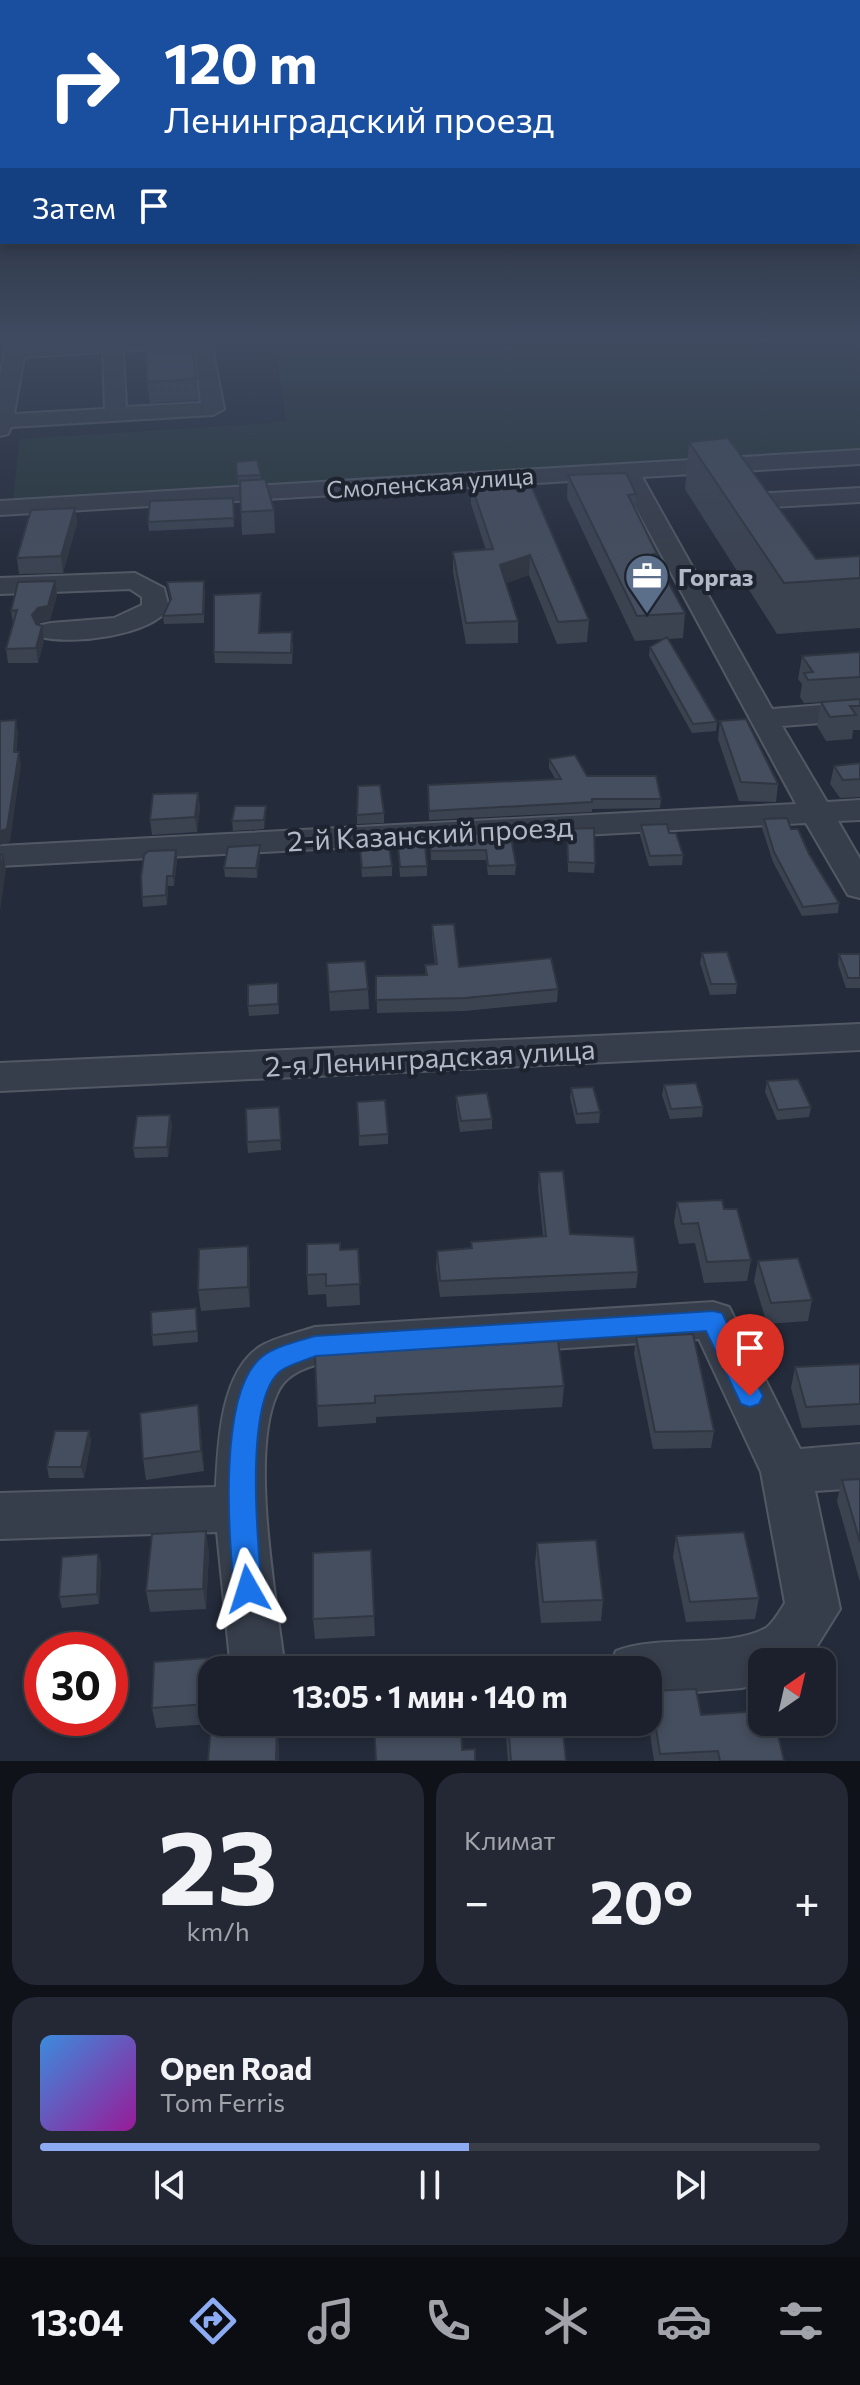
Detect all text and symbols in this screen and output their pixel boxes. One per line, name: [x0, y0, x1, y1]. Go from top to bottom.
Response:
text: 120 m: [164, 27, 318, 96]
icon: right: [32, 32, 136, 136]
text: Ленинградский проезд: [164, 96, 554, 140]
icon: arrive: [132, 184, 176, 228]
text: Затем: [32, 188, 116, 225]
street label: Смоленская улица: [325, 460, 535, 504]
office icon: Горгаз: [623, 552, 671, 615]
place label: Горгаз: [678, 562, 753, 591]
street label: 2-й Казанский проезд: [286, 809, 574, 857]
street label: 2-я Ленинградская улица: [264, 1031, 596, 1083]
pin: [716, 1314, 784, 1396]
icon: arrive: [728, 1326, 772, 1370]
position arrow: [206, 1547, 290, 1631]
speed limit sign: 30: [24, 1632, 128, 1736]
north arrow: [748, 1648, 836, 1736]
map controls: [748, 1648, 836, 1736]
text: 13:05 · 1 мин · 140 m: [292, 1677, 568, 1714]
text: 23: [158, 1799, 278, 1926]
text: Климат: [464, 1824, 556, 1855]
text: 20°: [590, 1863, 693, 1936]
text: −: [464, 1873, 489, 1927]
text: +: [794, 1873, 820, 1927]
text: km/h: [186, 1915, 250, 1946]
text: Open Road: [160, 2049, 312, 2086]
text: Tom Ferris: [160, 2086, 285, 2117]
icon: previous: [148, 2163, 192, 2207]
icon: pause: [408, 2163, 452, 2207]
icon: next: [668, 2163, 712, 2207]
icon: directions: [185, 2293, 241, 2349]
icon: music: [303, 2293, 359, 2349]
icon: phone: [420, 2293, 476, 2349]
icon: climate: [538, 2293, 594, 2349]
icon: car: [656, 2293, 712, 2349]
icon: filters: [773, 2293, 829, 2349]
text: 13:04: [31, 2299, 124, 2343]

